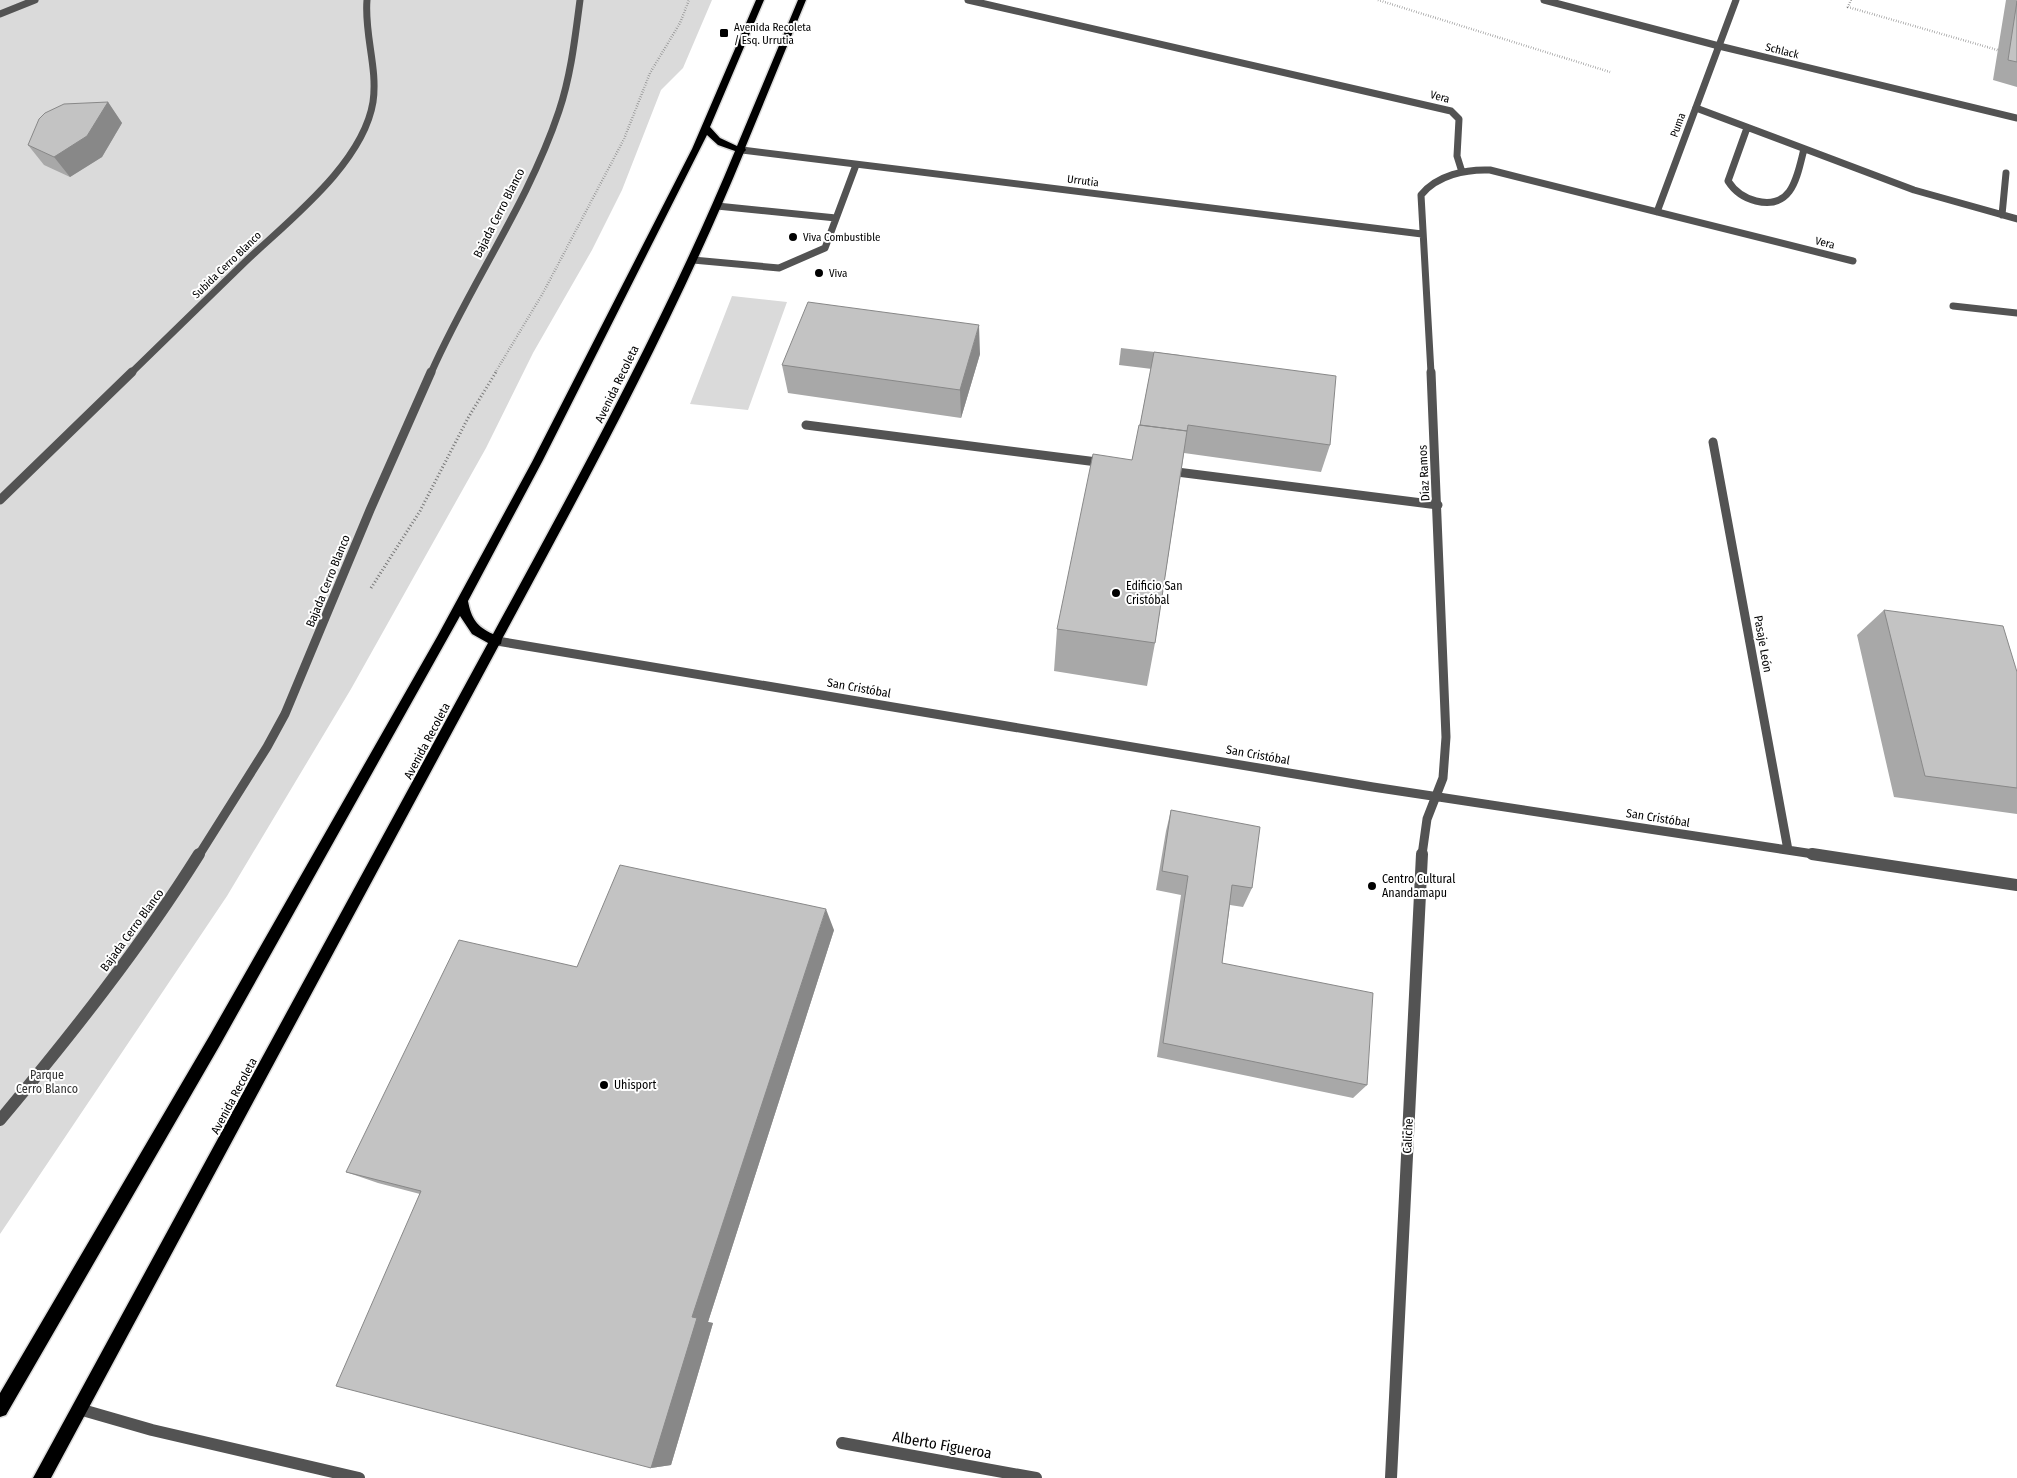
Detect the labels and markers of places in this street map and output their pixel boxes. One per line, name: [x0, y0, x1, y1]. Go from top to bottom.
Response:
place label: Avenida Recoleta / Esq. Urrutia: [734, 21, 811, 47]
marker: Avenida Recoleta / Esq. Urrutia: [718, 27, 730, 39]
marker: Viva Combustible: [787, 231, 799, 243]
place label: Viva Combustible: [803, 231, 881, 244]
marker: Viva: [813, 267, 825, 279]
place label: Viva: [829, 267, 848, 280]
place label: Edificio San Cristóbal: [1126, 579, 1183, 607]
marker: Edificio San Cristóbal: [1110, 587, 1122, 599]
place label: Centro Cultural Anandamapu: [1382, 872, 1455, 900]
marker: Centro Cultural Anandamapu: [1366, 880, 1378, 892]
place label: Uhisport: [614, 1078, 656, 1092]
marker: Uhisport: [598, 1079, 610, 1091]

